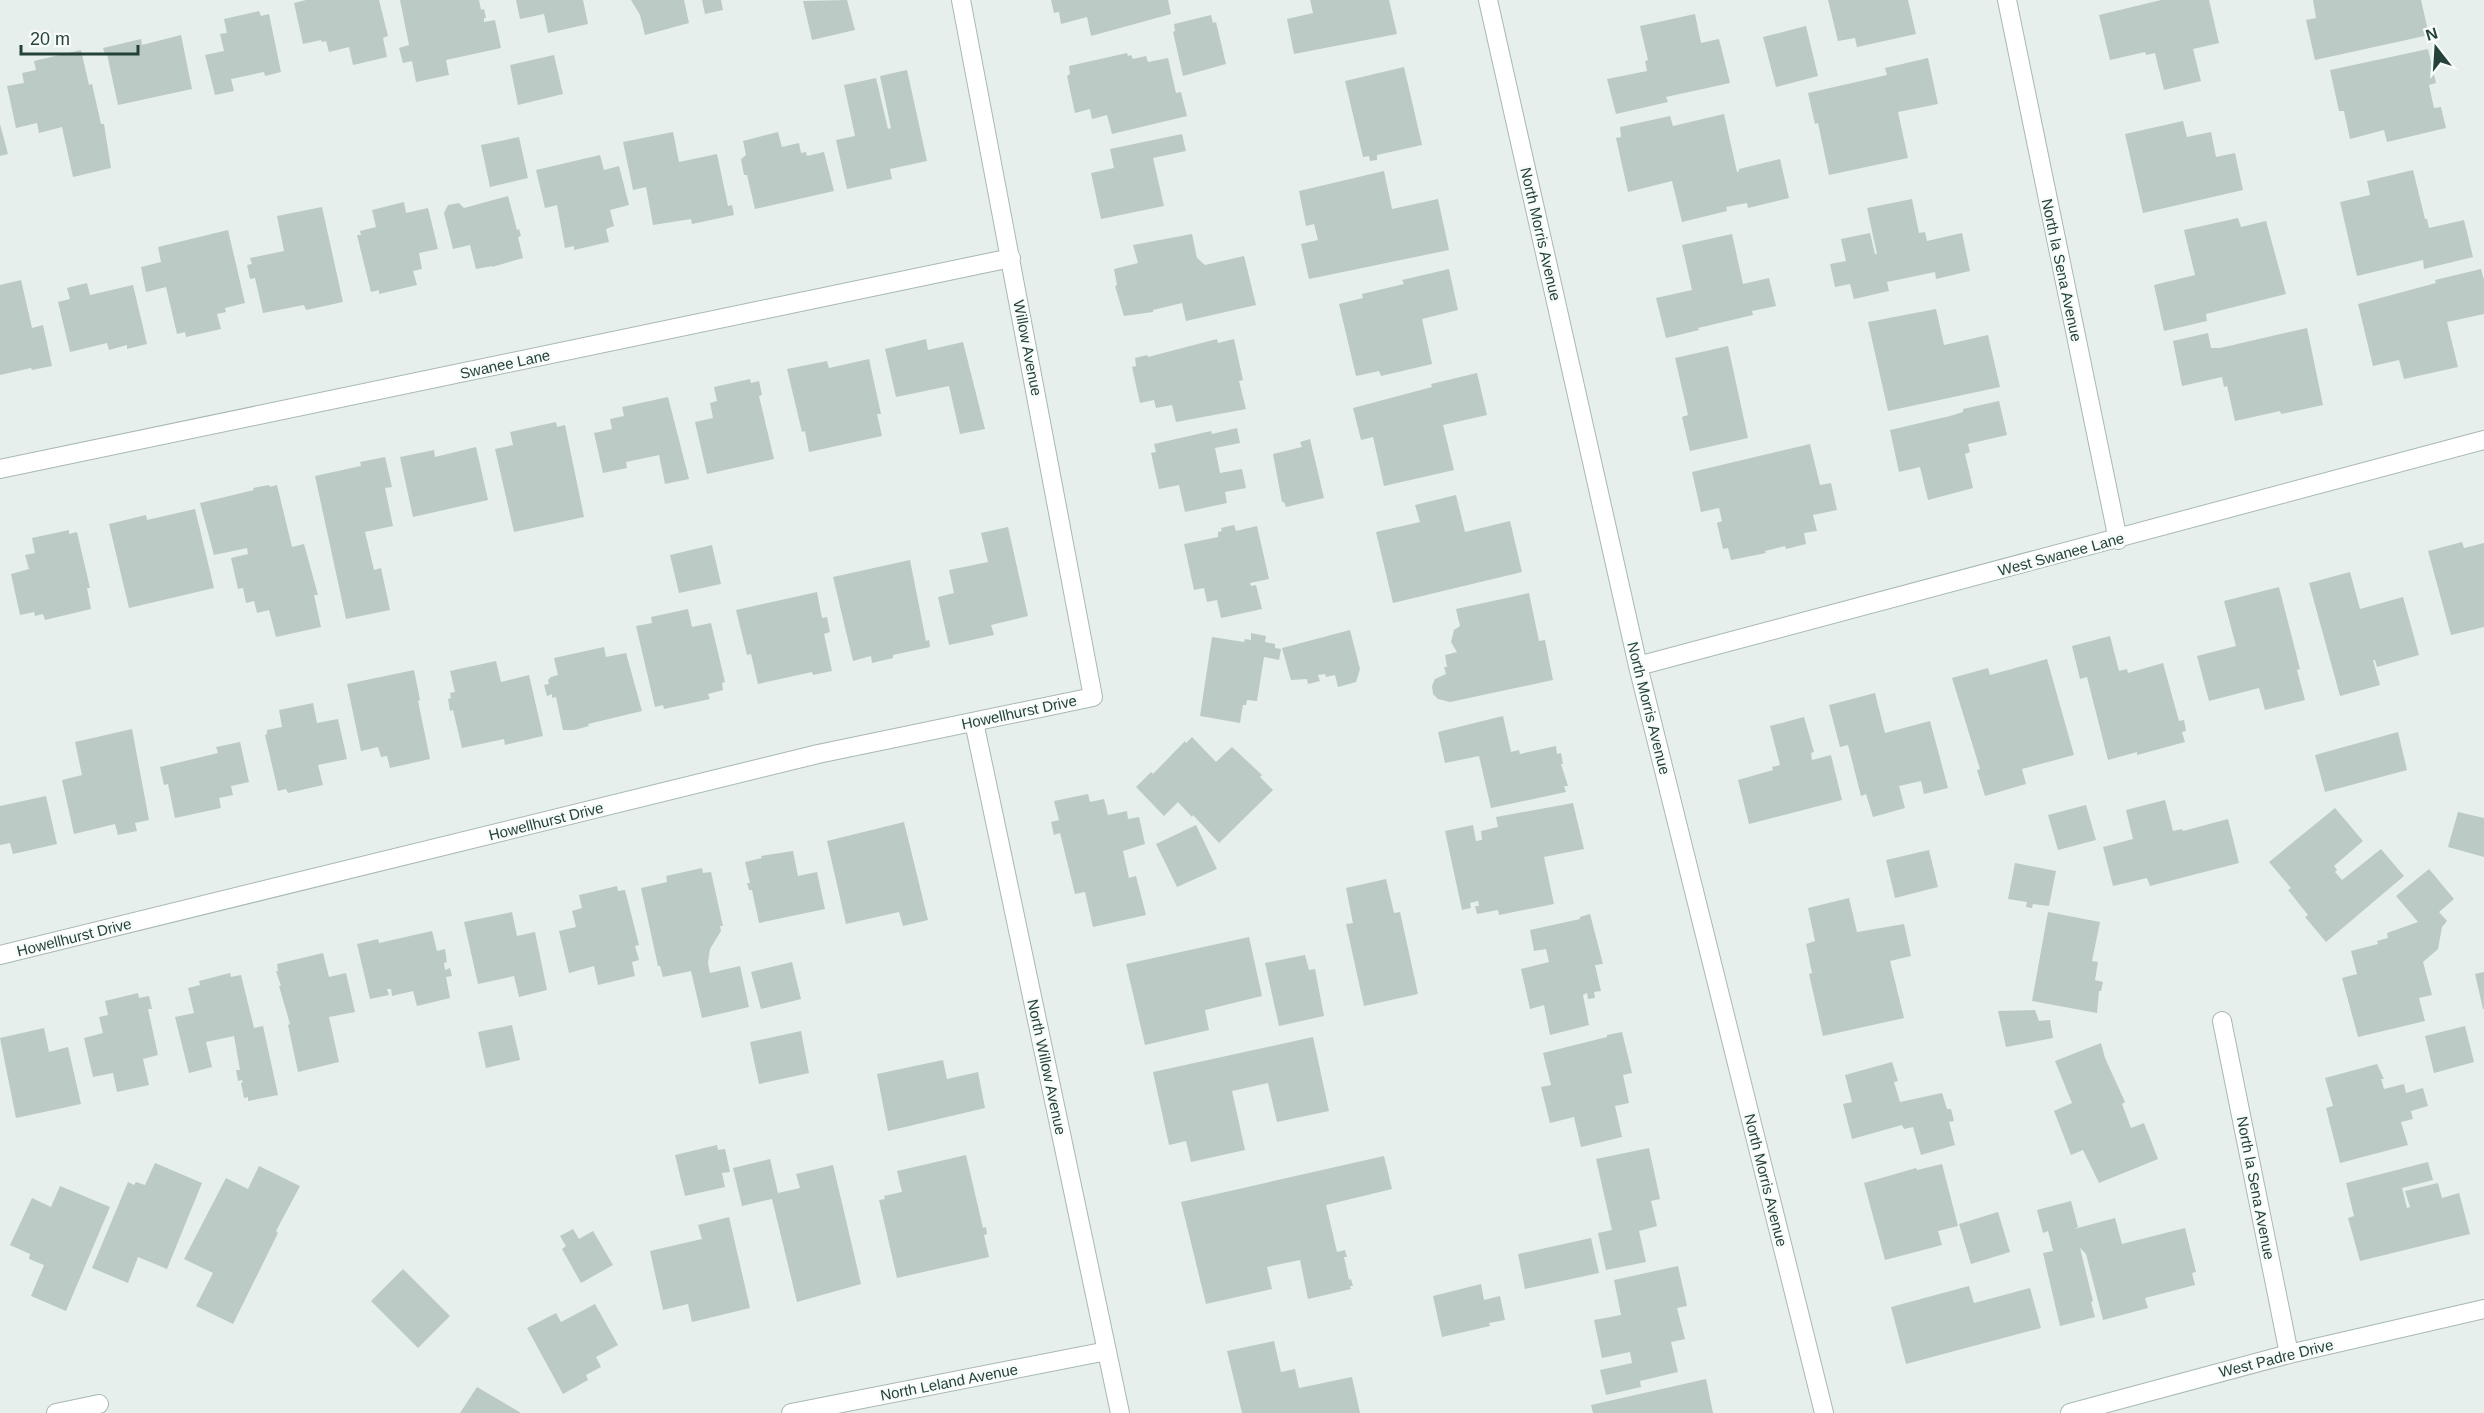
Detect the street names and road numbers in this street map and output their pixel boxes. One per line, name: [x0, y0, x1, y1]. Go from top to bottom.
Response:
street label: North Morris Avenue: [1517, 166, 1565, 302]
street label: North la Sena Avenue: [2039, 197, 2085, 343]
street label: Willow Avenue: [1010, 299, 1046, 397]
street label: Swanee Lane: [458, 346, 552, 382]
street label: West Swanee Lane: [1996, 529, 2126, 579]
street label: North Morris Avenue: [1624, 640, 1674, 776]
street label: Howellhurst Drive: [960, 691, 1078, 733]
street label: Howellhurst Drive: [487, 799, 605, 843]
street label: Howellhurst Drive: [15, 915, 133, 959]
street label: North Willow Avenue: [1024, 998, 1070, 1136]
street label: North Morris Avenue: [1741, 1112, 1791, 1248]
street label: North la Sena Avenue: [2234, 1115, 2278, 1261]
street label: West Padre Drive: [2217, 1336, 2335, 1380]
street label: North Leland Avenue: [879, 1360, 1019, 1404]

